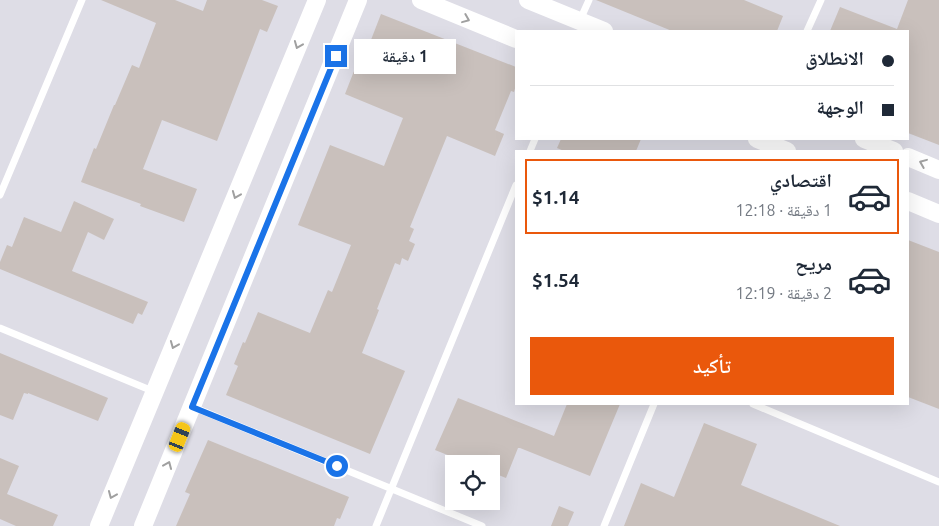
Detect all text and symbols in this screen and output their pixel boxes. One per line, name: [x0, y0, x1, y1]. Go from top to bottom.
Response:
one-way arrow: [461, 12, 470, 23]
callout: 1 دقيقة: [354, 38, 456, 74]
one-way arrow: [294, 40, 305, 49]
route end: [325, 45, 347, 67]
text: 1 دقيقة: [382, 47, 428, 65]
text: الانطلاق: [805, 47, 864, 69]
text: الوجهة: [816, 96, 864, 118]
one-way arrow: [919, 159, 928, 170]
text: اقتصادي: [770, 169, 832, 191]
icon: car: [847, 174, 892, 219]
text: $1.14: [532, 186, 580, 208]
one-way arrow: [232, 190, 243, 199]
text: 1 دقيقة · 12:18: [735, 201, 832, 219]
text: مريح: [795, 252, 832, 274]
icon: car: [847, 257, 892, 302]
text: $1.54: [532, 269, 580, 291]
text: 2 دقيقة · 12:19: [735, 284, 832, 302]
button: تأكيد: [530, 337, 894, 395]
one-way arrow: [170, 340, 180, 349]
car: [167, 420, 192, 454]
route start: [326, 455, 348, 477]
map controls: [445, 455, 500, 510]
button: locate: [445, 455, 500, 510]
one-way arrow: [162, 461, 173, 470]
one-way arrow: [107, 491, 117, 499]

